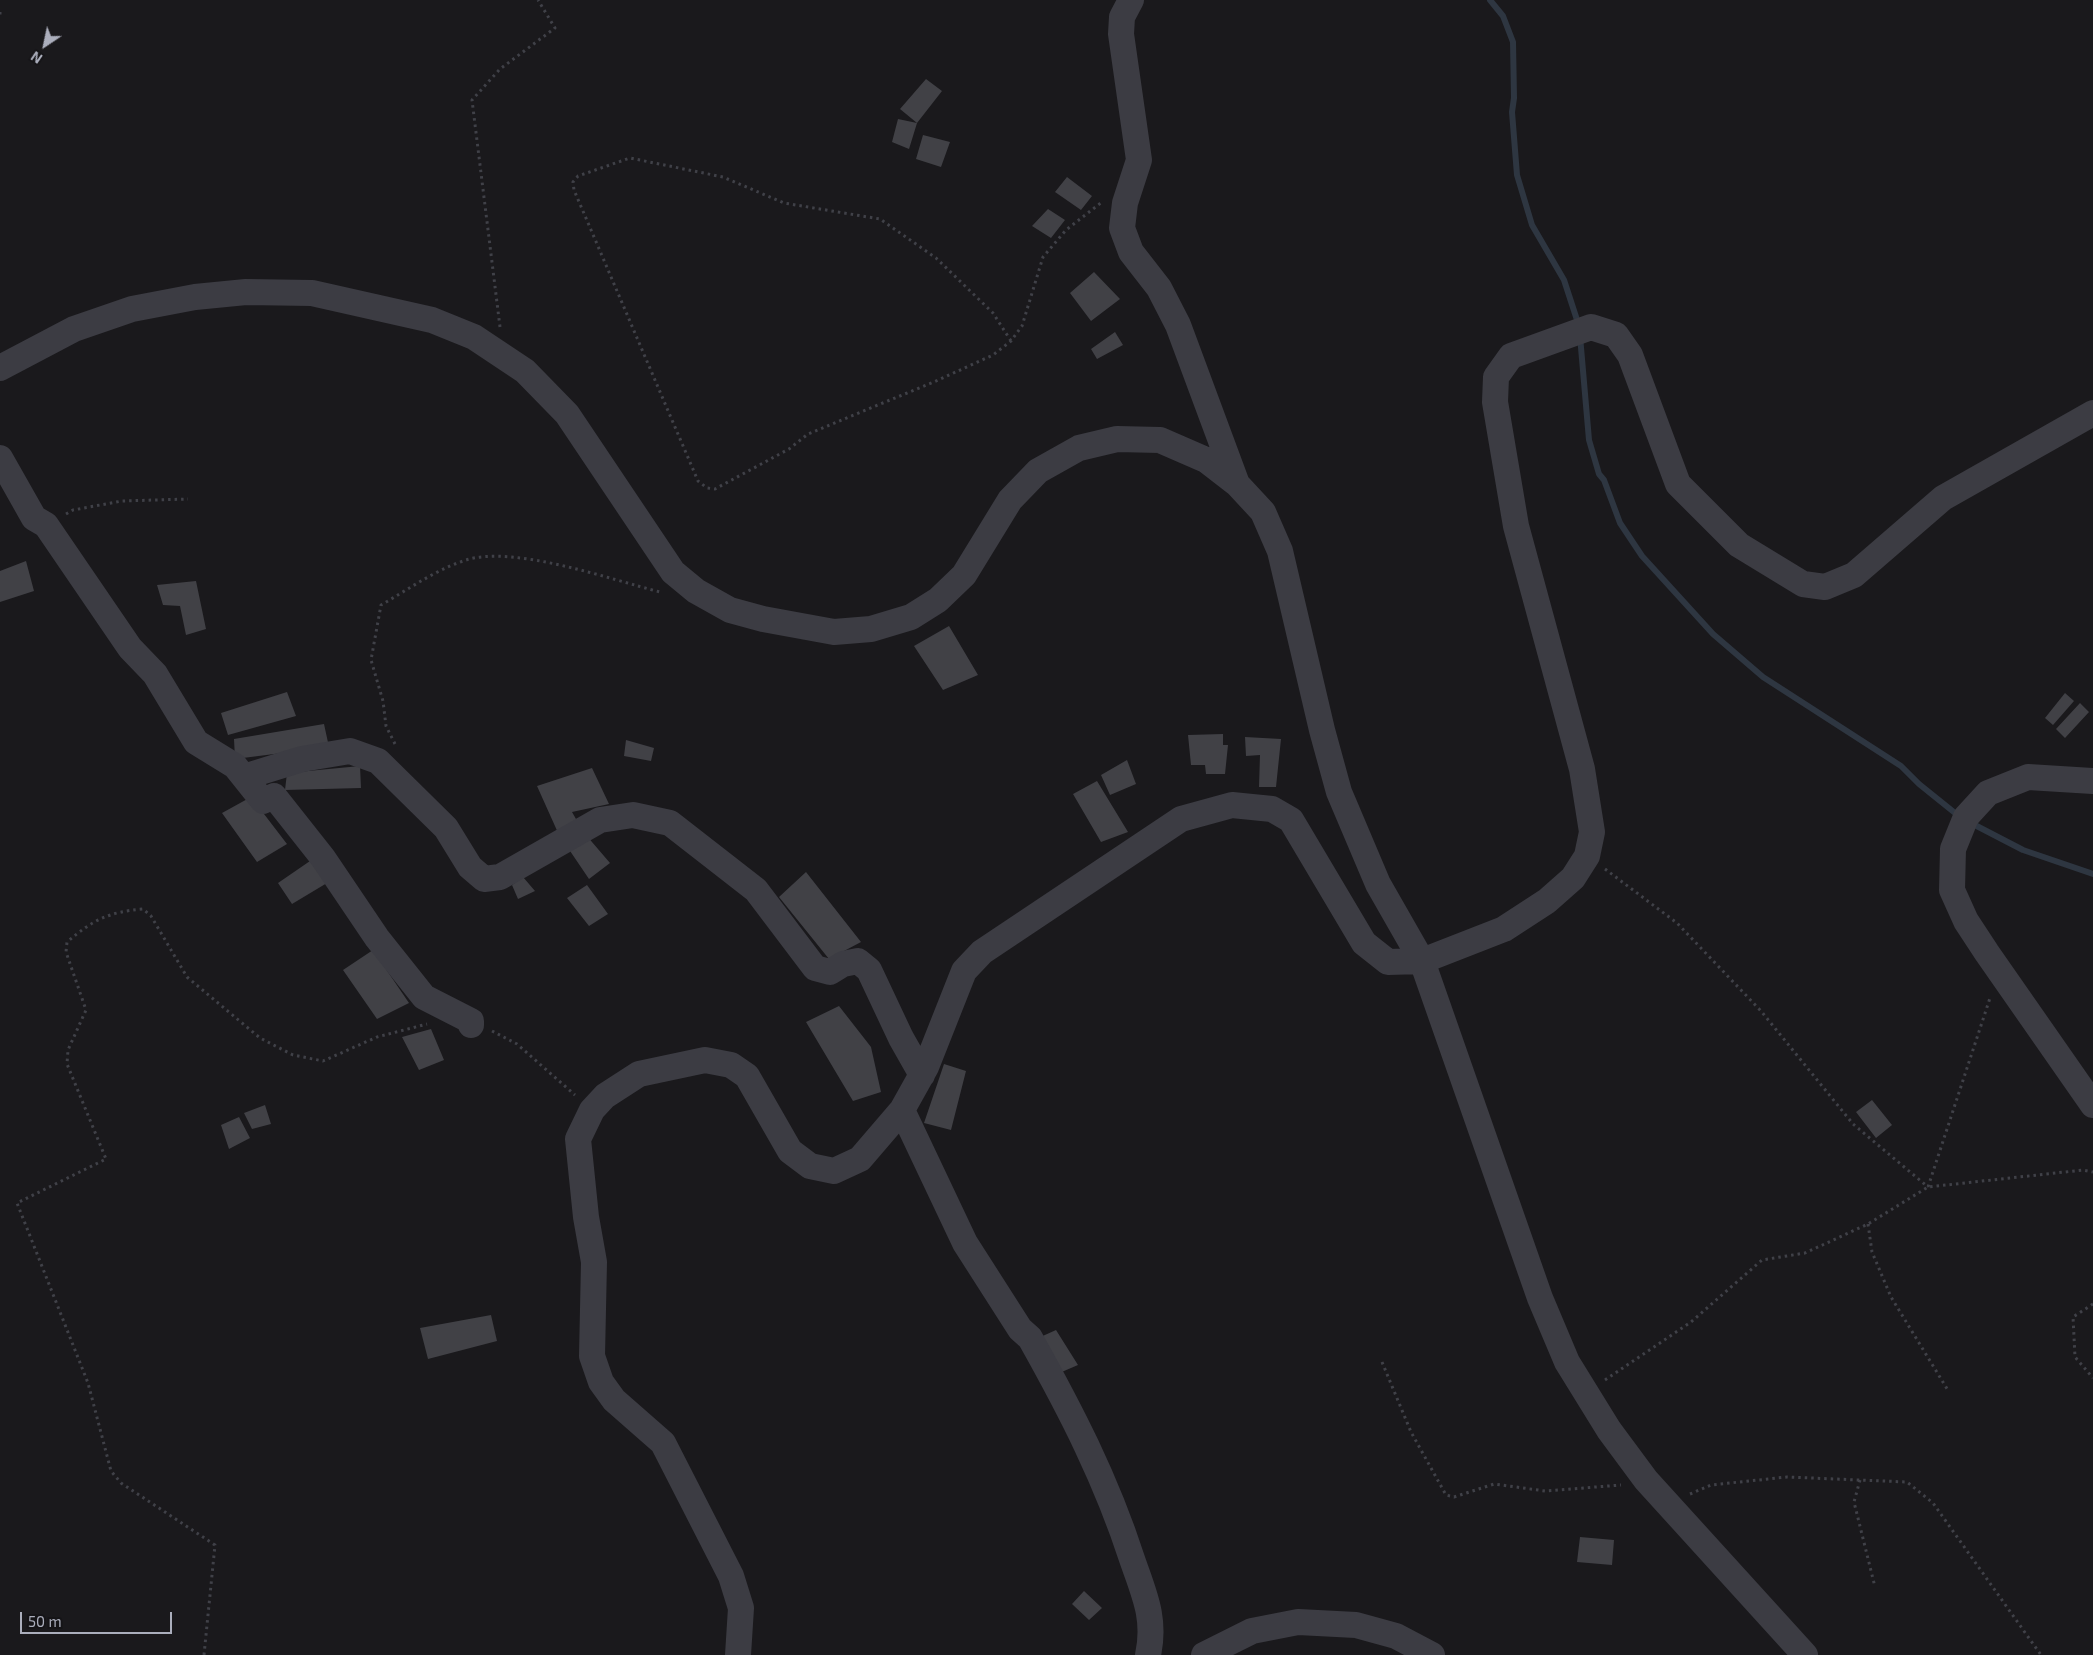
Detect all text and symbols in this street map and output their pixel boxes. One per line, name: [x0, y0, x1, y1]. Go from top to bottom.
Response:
north arrow: [20, 20, 70, 70]
text: N: [27, 48, 45, 68]
scale bar: [22, 1602, 175, 1634]
text: 50 m: [28, 1612, 62, 1630]

